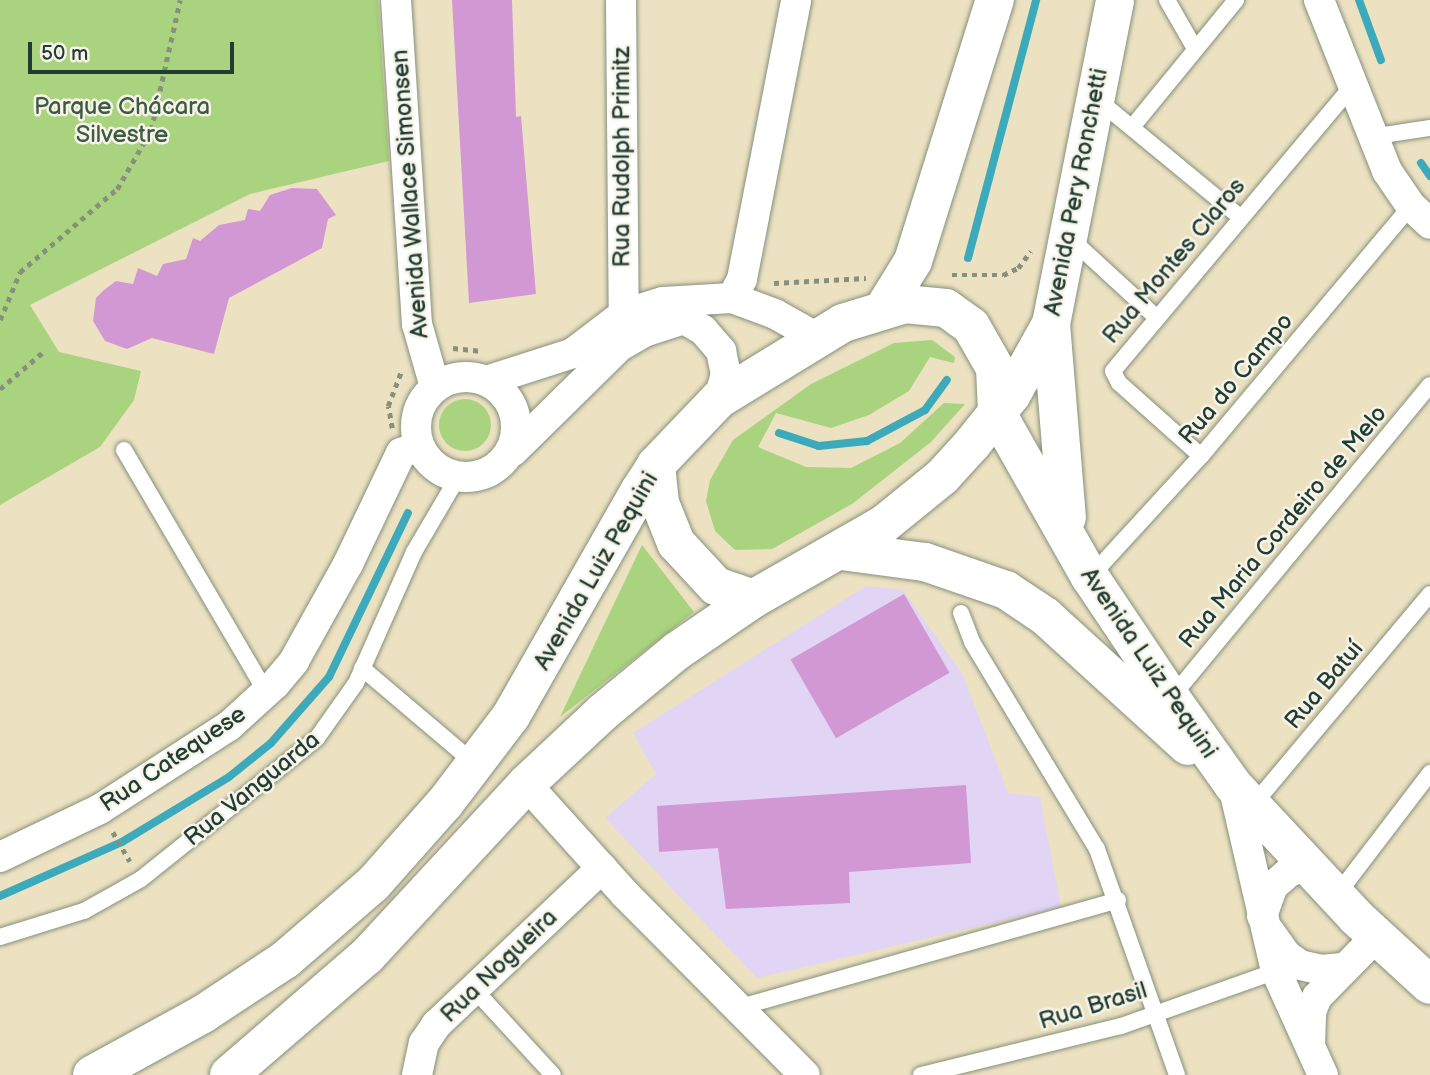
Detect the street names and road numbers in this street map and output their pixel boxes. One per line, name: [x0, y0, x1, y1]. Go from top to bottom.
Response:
street label: Rua Rudolph Primitz: [608, 46, 636, 268]
street label: Avenida Wallace Simonsen: [385, 48, 435, 340]
street label: Avenida Pery Ronchetti: [1038, 65, 1114, 319]
street label: Rua Montes Claros: [1096, 172, 1252, 350]
street label: Rua do Campo: [1173, 308, 1299, 450]
street label: Rua Maria Cordeiro de Melo: [1173, 400, 1393, 654]
street label: Avenida Luiz Pequini: [528, 467, 664, 675]
street label: Avenida Luiz Pequini: [1075, 562, 1223, 764]
street label: Rua Batuí: [1279, 635, 1369, 735]
street label: Rua Catequese: [95, 700, 251, 818]
street label: Rua Vanguarda: [178, 725, 326, 853]
street label: Rua Nogueira: [435, 903, 563, 1029]
street label: Rua Brasil: [1035, 976, 1151, 1036]

